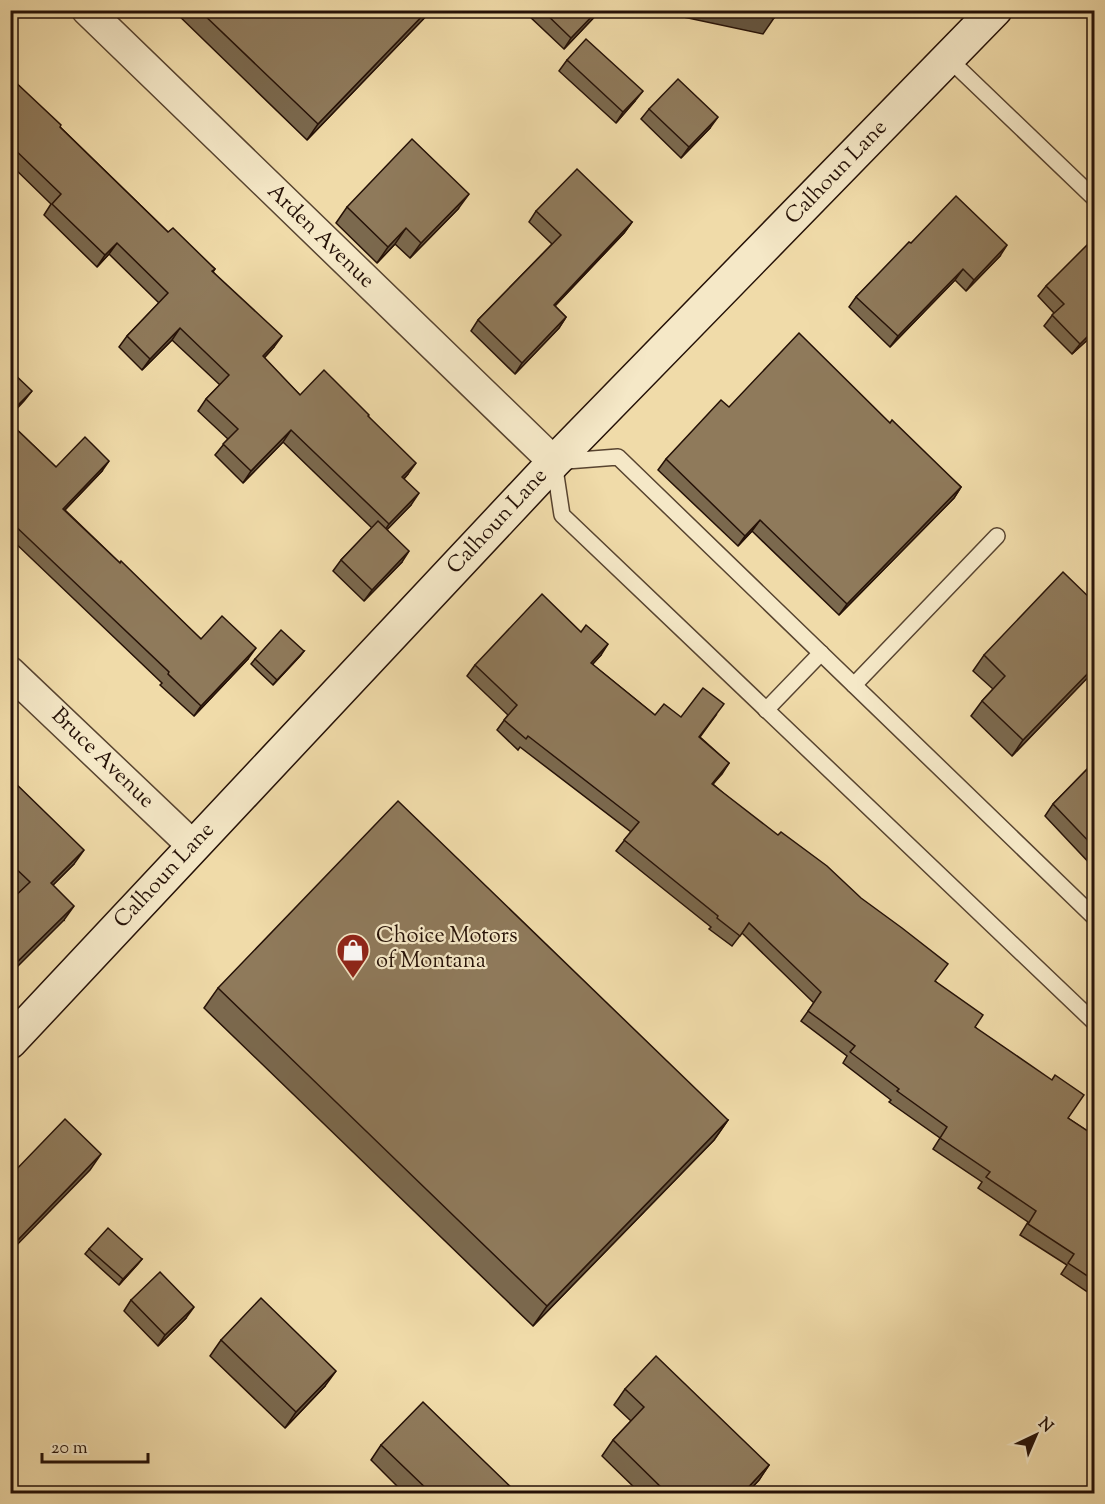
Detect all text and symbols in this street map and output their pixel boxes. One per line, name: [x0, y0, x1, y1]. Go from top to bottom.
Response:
street label: Calhoun Lane: [779, 113, 895, 233]
street label: Arden Avenue: [259, 177, 381, 297]
street label: Calhoun Lane: [440, 462, 556, 582]
street label: Bruce Avenue: [43, 701, 161, 817]
street label: Calhoun Lane: [107, 816, 223, 936]
place label: Choice Motors of Montana: [376, 921, 518, 978]
shop icon: Choice Motors of Montana: [335, 932, 371, 979]
north arrow: [1006, 1405, 1066, 1465]
text: N: [1032, 1413, 1057, 1439]
scale bar: [42, 1426, 148, 1464]
text: 20 m: [51, 1436, 88, 1462]

